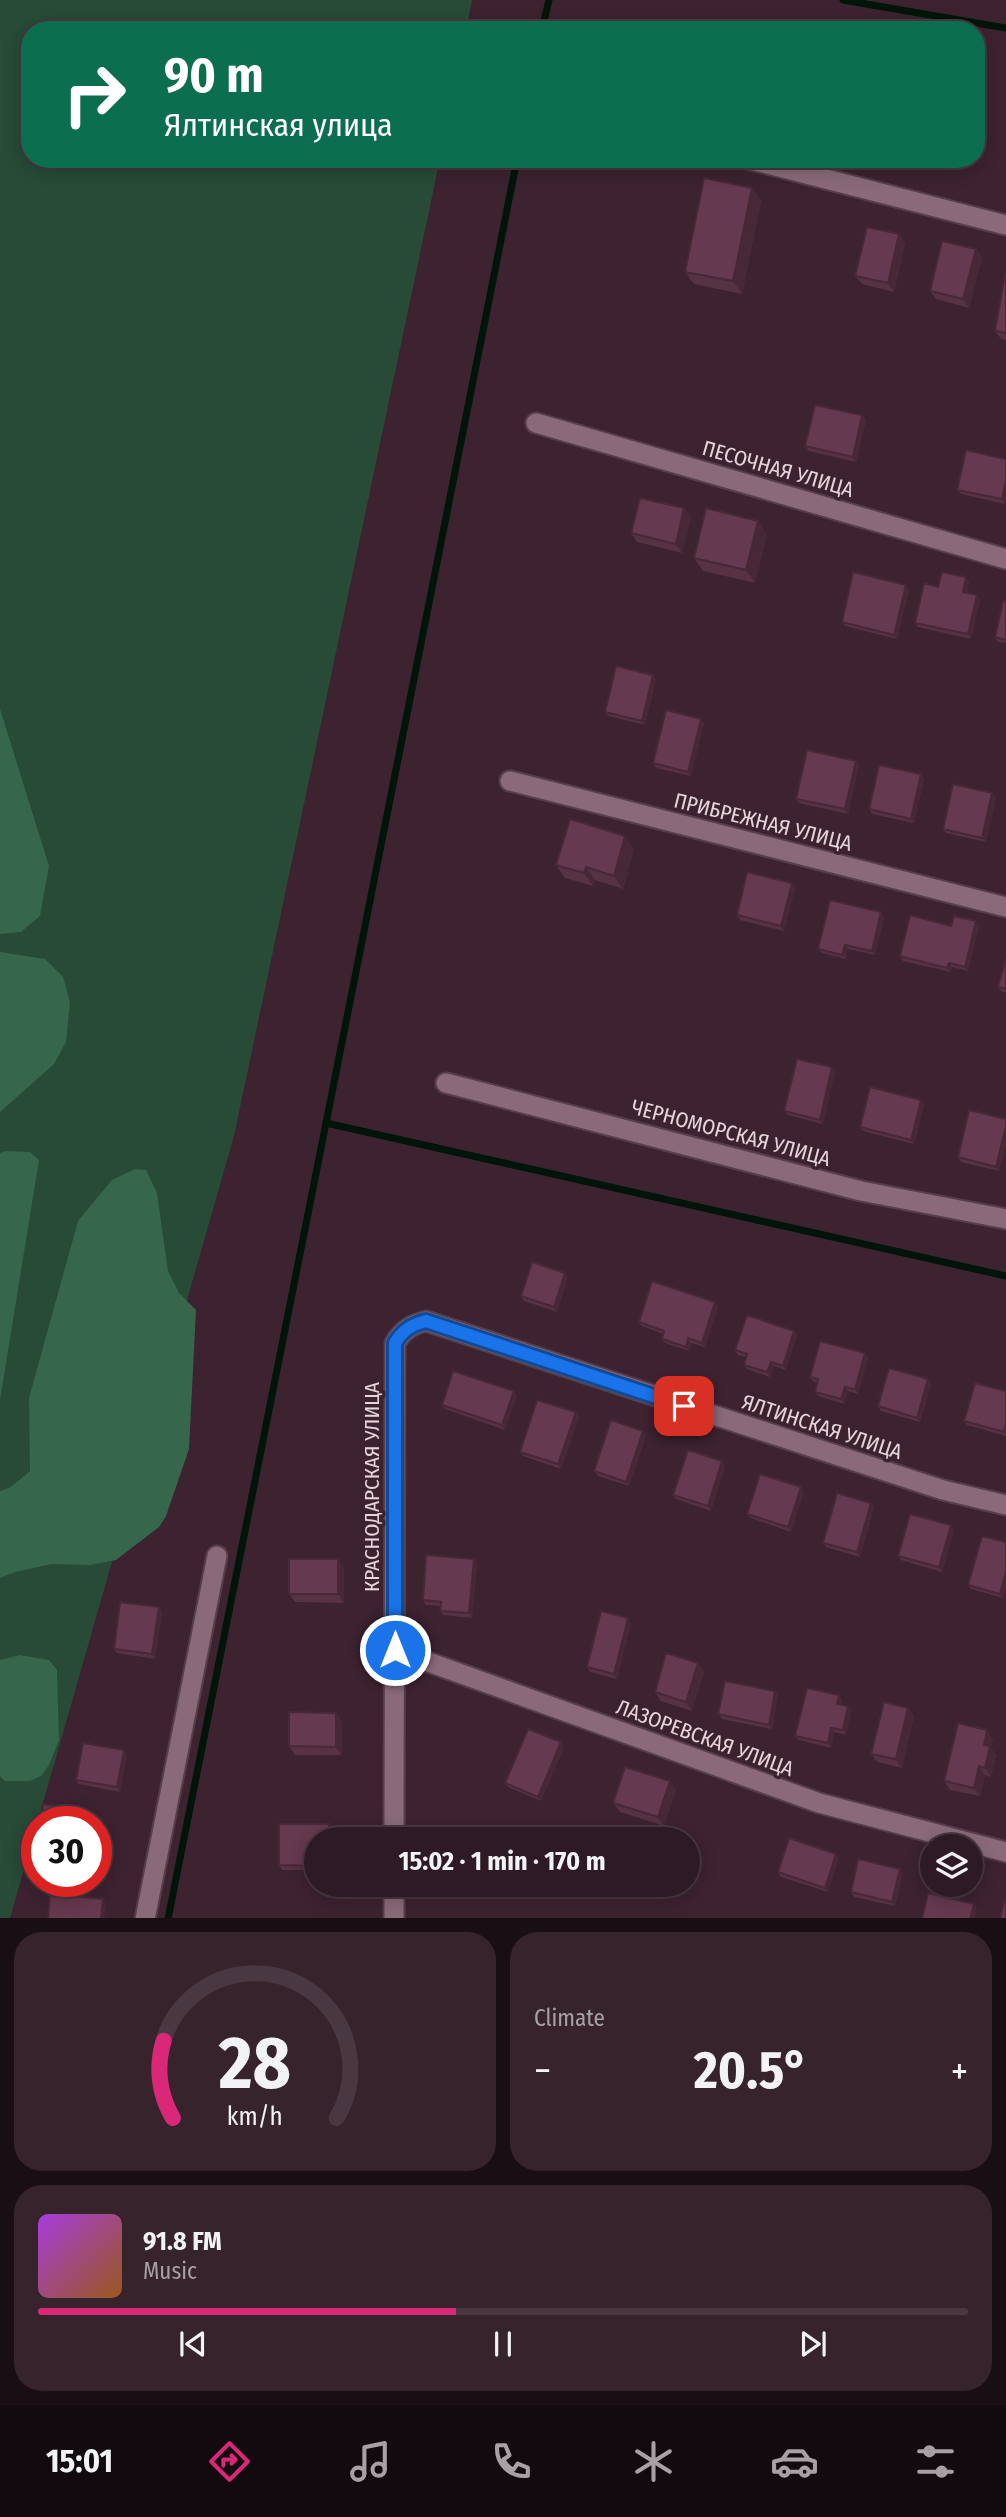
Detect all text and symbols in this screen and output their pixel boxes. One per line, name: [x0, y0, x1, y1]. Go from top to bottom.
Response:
text: 90 m: [164, 46, 264, 105]
icon: right: [49, 49, 140, 140]
text: Ялтинская улица: [164, 106, 393, 144]
street label: ПЕСОЧНАЯ УЛИЦА: [699, 435, 857, 503]
street label: ПРИБРЕЖНАЯ УЛИЦА: [671, 787, 855, 857]
street label: ЧЕРНОМОРСКАЯ УЛИЦА: [629, 1094, 833, 1172]
pin: [654, 1376, 714, 1436]
street label: КРАСНОДАРСКАЯ УЛИЦА: [359, 1382, 385, 1592]
icon: arrive: [665, 1387, 703, 1425]
street label: ЯЛТИНСКАЯ УЛИЦА: [739, 1389, 905, 1465]
position arrow: [358, 1613, 432, 1687]
street label: ЛАЗОРЕВСКАЯ УЛИЦА: [613, 1694, 797, 1782]
speed limit sign: 30: [21, 1806, 112, 1897]
map controls: [920, 1834, 983, 1897]
button: layers: [920, 1834, 983, 1897]
text: 15:02 · 1 min · 170 m: [398, 1846, 606, 1877]
text: Climate: [534, 2004, 605, 2032]
text: 28: [218, 2020, 291, 2107]
text: 20.5°: [694, 2039, 808, 2102]
text: −: [534, 2048, 551, 2094]
text: +: [951, 2048, 968, 2094]
text: km/h: [227, 2101, 283, 2131]
text: 91.8 FM: [143, 2226, 222, 2257]
text: Music: [143, 2257, 197, 2285]
icon: previous: [174, 2325, 212, 2363]
icon: pause: [484, 2325, 522, 2363]
icon: next: [794, 2325, 832, 2363]
icon: directions: [205, 2437, 254, 2486]
icon: music: [346, 2437, 395, 2486]
icon: phone: [487, 2437, 536, 2486]
icon: climate: [629, 2437, 678, 2486]
icon: car: [770, 2437, 819, 2486]
icon: filters: [911, 2437, 960, 2486]
text: 15:01: [46, 2442, 113, 2480]

